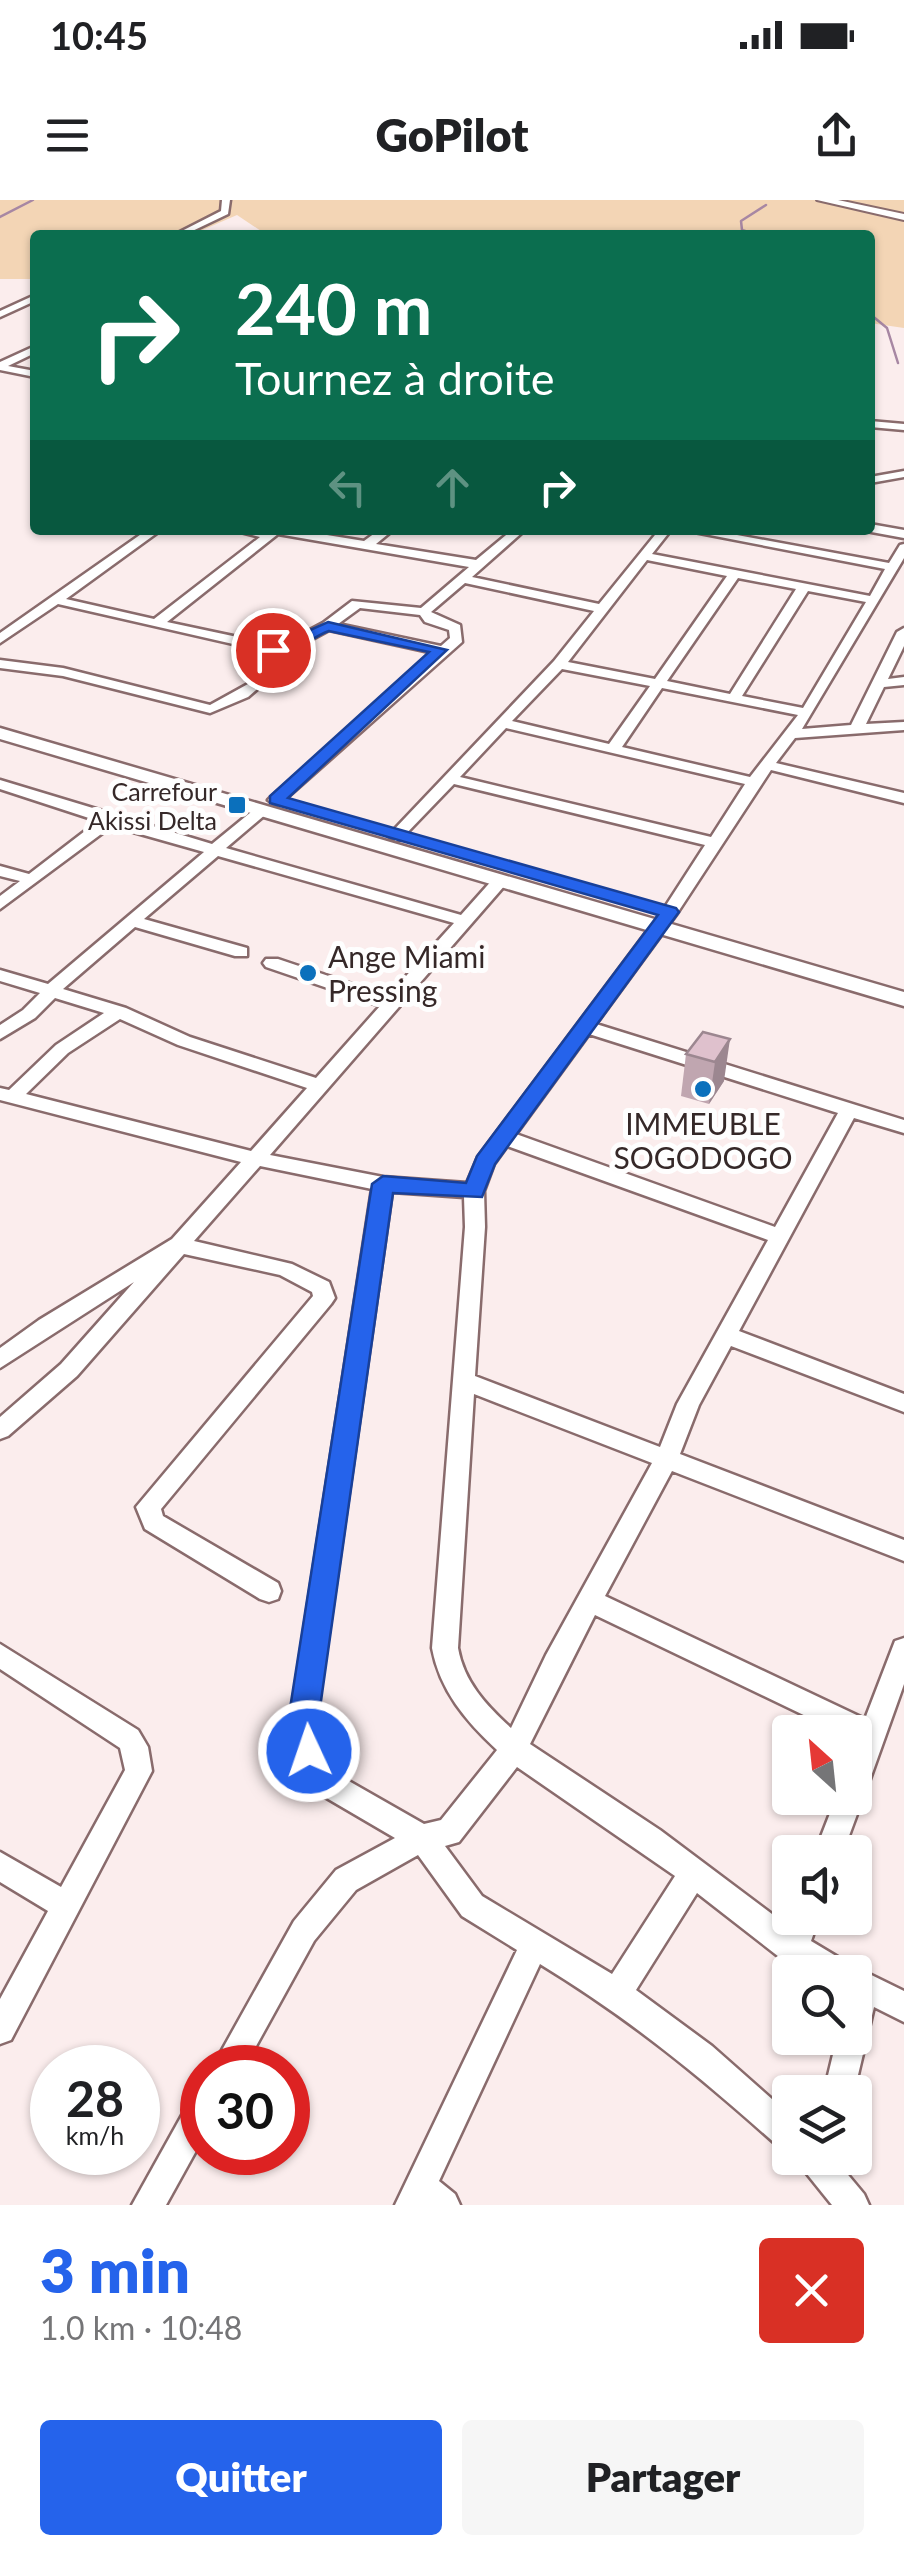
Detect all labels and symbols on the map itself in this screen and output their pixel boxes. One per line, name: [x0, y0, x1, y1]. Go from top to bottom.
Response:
pin: [231, 608, 316, 693]
place label: Carrefour Akissi Delta: [88, 776, 217, 835]
marker: Carrefour Akissi Delta: [226, 794, 248, 816]
place label: Ange Miami Pressing: [328, 938, 486, 1008]
marker: Ange Miami Pressing: [297, 962, 319, 984]
marker: IMMEUBLE SOGODOGO: [692, 1078, 714, 1100]
place label: IMMEUBLE SOGODOGO: [614, 1105, 792, 1175]
position arrow: [257, 1699, 361, 1803]
north arrow: [772, 1715, 872, 1815]
speed limit sign: 30: [180, 2045, 310, 2175]

